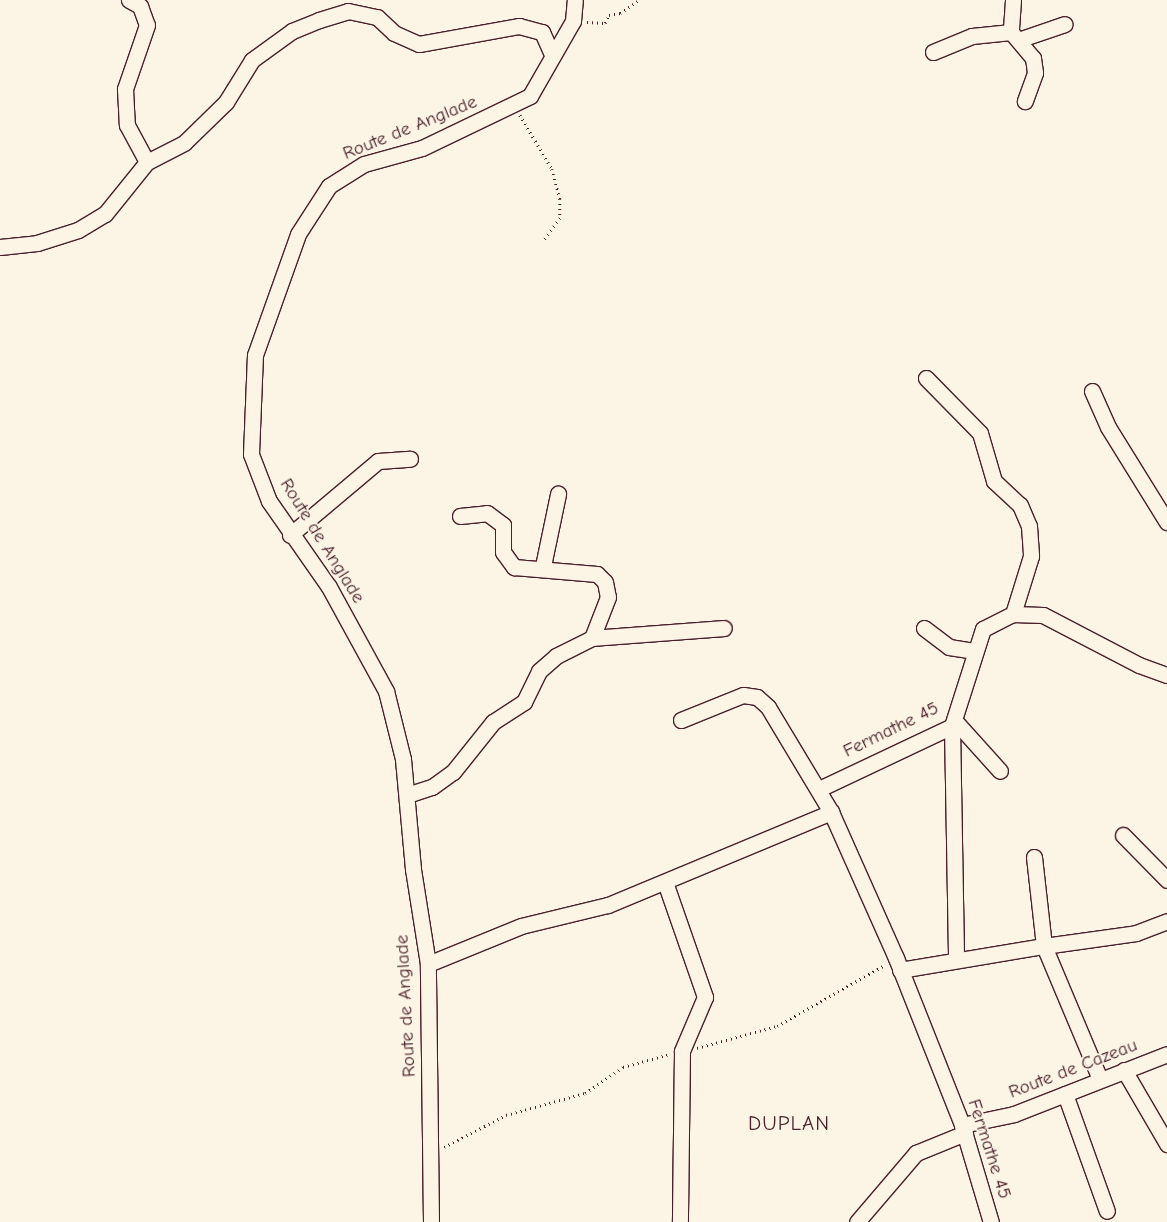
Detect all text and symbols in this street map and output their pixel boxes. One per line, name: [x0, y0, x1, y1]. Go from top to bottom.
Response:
street label: Route de Anglade: [340, 91, 480, 165]
street label: Route de Anglade: [275, 474, 369, 608]
street label: Fermathe 45: [840, 697, 942, 763]
street label: Route de Anglade: [391, 934, 421, 1078]
street label: Route de Cazeau: [1006, 1034, 1140, 1104]
street label: Fermathe 45: [962, 1096, 1016, 1202]
district label: DUPLAN: [747, 1110, 831, 1136]

